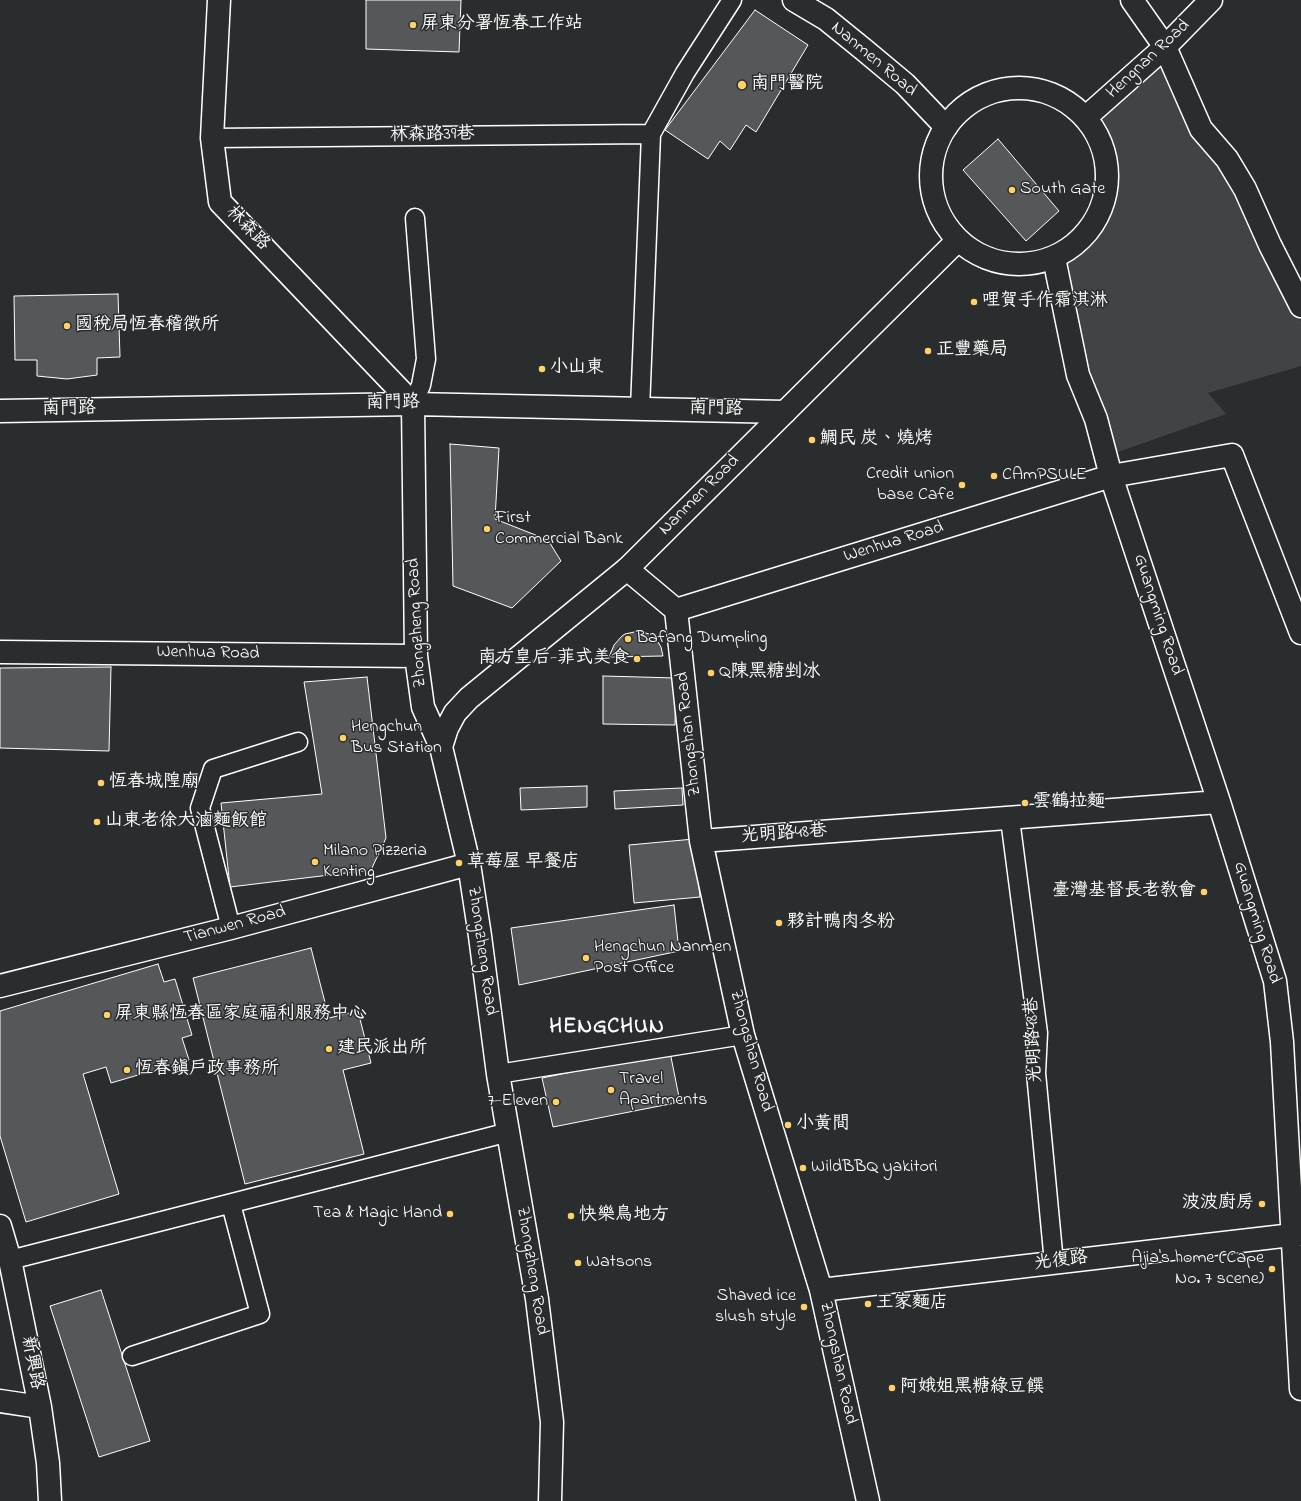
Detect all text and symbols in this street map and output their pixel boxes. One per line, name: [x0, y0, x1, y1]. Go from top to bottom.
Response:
place label: 屏東分署恆春工作站: [421, 14, 583, 36]
street label: Hengnan Road: [1103, 16, 1195, 104]
street label: Nanmen Road: [826, 18, 920, 102]
marker: 屏東分署恆春工作站: [408, 20, 418, 30]
place label: 南門醫院: [751, 74, 823, 96]
marker: 南門醫院: [736, 79, 748, 91]
street label: 林森路39巷: [389, 124, 475, 148]
place label: South Gate: [1020, 179, 1105, 201]
marker: South Gate: [1007, 185, 1017, 195]
street label: 林森路: [220, 202, 274, 256]
place label: 哩賀手作霜淇淋: [982, 291, 1108, 313]
marker: 哩賀手作霜淇淋: [969, 297, 979, 307]
place label: 國稅局恆春稽徵所: [75, 315, 219, 337]
marker: 國稅局恆春稽徵所: [62, 321, 72, 331]
place label: 正豐藥局: [936, 340, 1008, 362]
marker: 正豐藥局: [923, 346, 933, 356]
place label: 小山東: [550, 358, 604, 380]
marker: 小山東: [537, 364, 547, 374]
street label: 南門路: [366, 393, 420, 415]
street label: 南門路: [42, 399, 96, 421]
street label: 南門路: [689, 399, 743, 421]
place label: 鯛民 炭、燒烤: [820, 429, 932, 451]
marker: 鯛民 炭、燒烤: [807, 435, 817, 445]
street label: Nanmen Road: [655, 451, 745, 541]
place label: Credit union base Cafe: [866, 464, 954, 506]
place label: CAmPSULE: [1002, 465, 1087, 487]
marker: CAmPSULE: [989, 471, 999, 481]
marker: Credit union base Cafe: [957, 480, 967, 490]
place label: First Commercial Bank: [495, 508, 623, 550]
street label: Wenhua Road: [842, 518, 946, 568]
marker: First Commercial Bank: [482, 524, 492, 534]
street label: Guangming Road: [1127, 552, 1187, 678]
street label: Zhongzheng Road: [404, 558, 432, 688]
place label: Bafang Dumpling: [636, 628, 767, 650]
marker: Bafang Dumpling: [623, 634, 633, 644]
street label: Wenhua Road: [156, 642, 260, 666]
place label: 南方皇后-菲式美食: [478, 648, 629, 670]
marker: 南方皇后-菲式美食: [632, 654, 642, 664]
place label: Q陳黑糖剉冰: [719, 662, 821, 684]
marker: Q陳黑糖剉冰: [706, 668, 716, 678]
street label: Zhongshan Road: [673, 671, 707, 797]
place label: Hengchun Bus Station: [351, 717, 442, 760]
marker: Hengchun Bus Station: [338, 733, 348, 743]
place label: 恆春城隍廟: [109, 772, 199, 794]
marker: 恆春城隍廟: [96, 778, 106, 788]
place label: 雲鶴拉麵: [1033, 792, 1105, 814]
marker: 雲鶴拉麵: [1020, 798, 1030, 808]
place label: 山東老徐大滷麵飯館: [105, 811, 267, 833]
marker: 山東老徐大滷麵飯館: [92, 817, 102, 827]
street label: 光明路48巷: [740, 821, 828, 849]
place label: Milano Pizzeria Kenting: [323, 841, 427, 884]
place label: 草莓屋 早餐店: [467, 852, 579, 874]
marker: Milano Pizzeria Kenting: [310, 857, 320, 867]
marker: 草莓屋 早餐店: [454, 858, 464, 868]
street label: Guangming Road: [1227, 860, 1285, 986]
place label: 臺灣基督長老教會: [1052, 881, 1196, 903]
street label: Zhongzheng Road: [461, 885, 501, 1017]
marker: 臺灣基督長老教會: [1199, 887, 1209, 897]
street label: Tianwen Road: [182, 902, 288, 950]
place label: 夥計鴨肉冬粉: [787, 912, 895, 934]
marker: 夥計鴨肉冬粉: [774, 918, 784, 928]
place label: Hengchun Nanmen Post Office: [594, 937, 731, 980]
marker: Hengchun Nanmen Post Office: [581, 953, 591, 963]
street label: Zhongshan Road: [723, 988, 777, 1114]
street label: 光明路48巷: [1022, 996, 1048, 1084]
place label: 屏東縣恆春區家庭福利服務中心: [115, 1004, 367, 1026]
marker: 屏東縣恆春區家庭福利服務中心: [102, 1010, 112, 1020]
district label: HENGCHUN: [549, 1015, 665, 1041]
place label: 建民派出所: [337, 1038, 427, 1060]
marker: 建民派出所: [324, 1044, 334, 1054]
place label: 恆春鎮戶政事務所: [135, 1059, 279, 1081]
marker: 恆春鎮戶政事務所: [122, 1065, 132, 1075]
place label: Travel Apartments: [619, 1069, 707, 1112]
marker: Travel Apartments: [606, 1085, 616, 1095]
place label: 7-Eleven: [487, 1091, 548, 1113]
marker: 7-Eleven: [551, 1097, 561, 1107]
place label: 小黃間: [796, 1114, 850, 1136]
marker: 小黃間: [783, 1120, 793, 1130]
place label: WildBBQ yakitori: [811, 1157, 938, 1179]
marker: WildBBQ yakitori: [798, 1163, 808, 1173]
place label: 波波廚房: [1182, 1193, 1254, 1215]
marker: 波波廚房: [1257, 1199, 1267, 1209]
place label: Tea & Magic Hand: [313, 1203, 442, 1225]
street label: Zhongzheng Road: [510, 1205, 552, 1337]
place label: 快樂鳥地方: [579, 1205, 669, 1227]
marker: Tea & Magic Hand: [445, 1209, 455, 1219]
marker: 快樂鳥地方: [566, 1211, 576, 1221]
street label: 光復路: [1033, 1248, 1089, 1276]
place label: Ajia's home (Cape No. 7 scene): [1131, 1248, 1264, 1290]
place label: Watsons: [586, 1252, 652, 1274]
marker: Watsons: [573, 1258, 583, 1268]
marker: Ajia's home (Cape No. 7 scene): [1267, 1264, 1277, 1274]
place label: Shaved ice slush style: [715, 1286, 796, 1328]
place label: 王家麵店: [876, 1293, 948, 1315]
marker: 王家麵店: [863, 1299, 873, 1309]
street label: Zhongshan Road: [813, 1300, 861, 1426]
marker: Shaved ice slush style: [799, 1302, 809, 1312]
street label: 新興路: [15, 1334, 47, 1392]
place label: 阿娥姐黑糖綠豆饌: [900, 1377, 1044, 1399]
marker: 阿娥姐黑糖綠豆饌: [887, 1383, 897, 1393]

